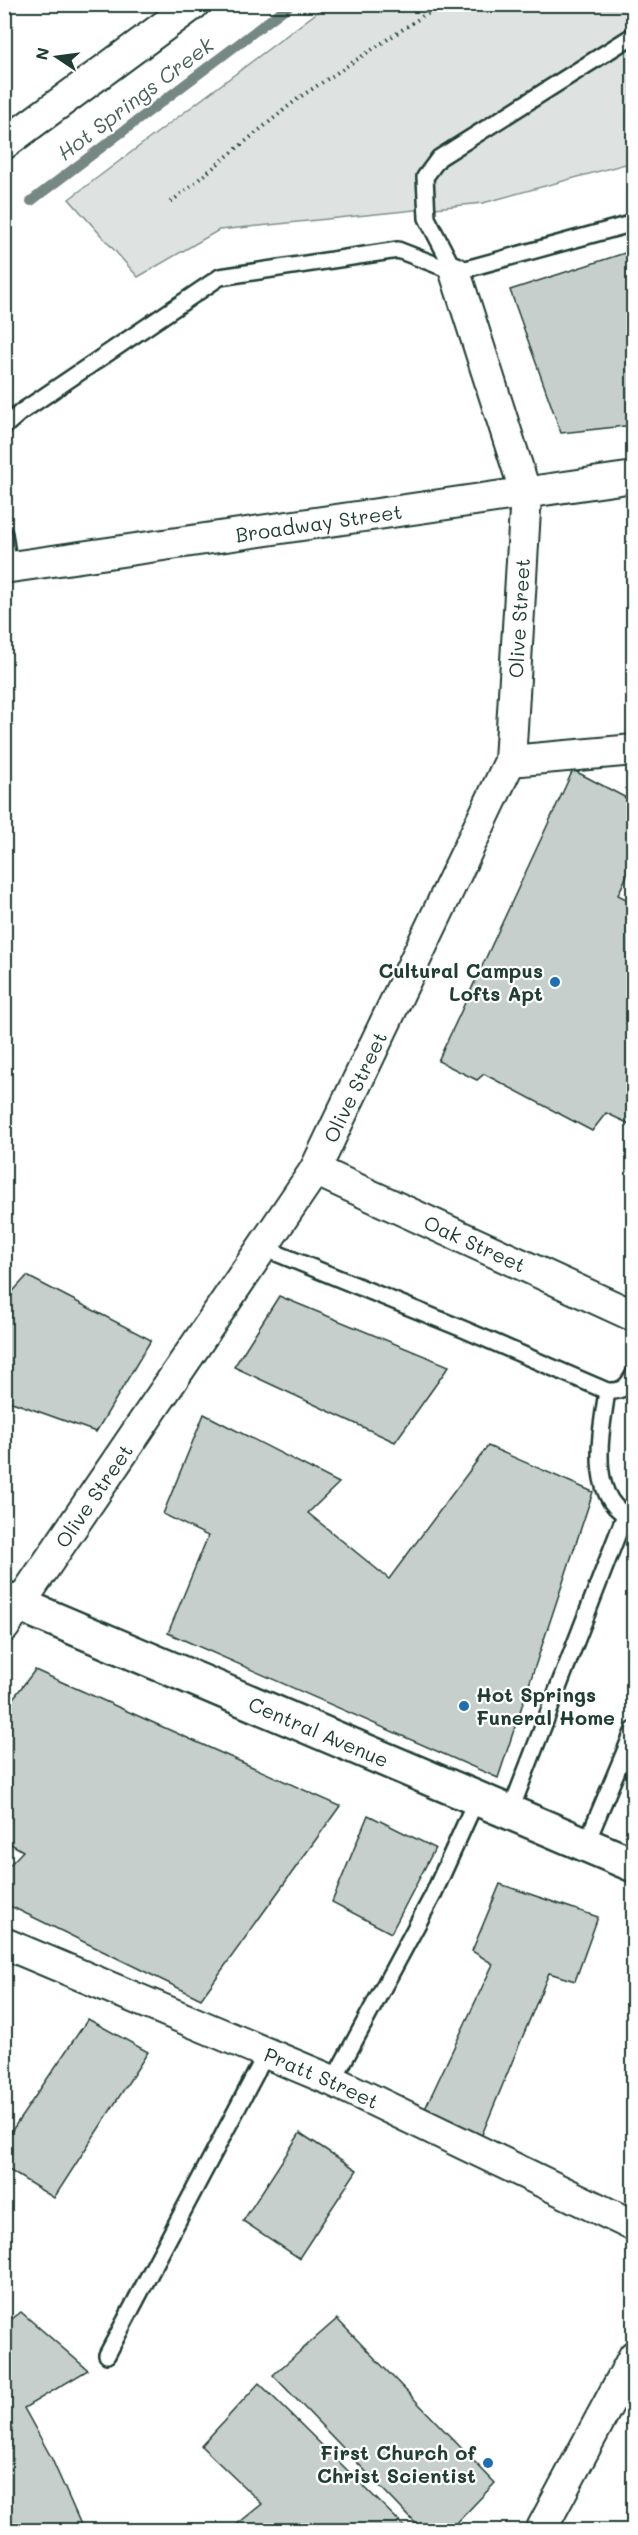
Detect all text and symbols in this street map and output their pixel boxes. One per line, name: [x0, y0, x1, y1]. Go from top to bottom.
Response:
north arrow: [27, 27, 87, 87]
water label: Hot Springs Creek: [52, 30, 219, 166]
text: N: [30, 45, 53, 62]
street label: Broadway Street: [234, 498, 404, 547]
street label: Olive Street: [502, 557, 535, 679]
place label: Cultural Campus Lofts Apt: [379, 957, 543, 1006]
marker: Cultural Campus Lofts Apt: [548, 975, 562, 989]
street label: Olive Street: [317, 1027, 392, 1147]
street label: Oak Street: [420, 1209, 530, 1278]
street label: Olive Street: [49, 1439, 138, 1553]
place label: Hot Springs Funeral Home: [476, 1681, 615, 1730]
street label: Central Avenue: [245, 1690, 393, 1773]
marker: Hot Springs Funeral Home: [457, 1699, 471, 1713]
street label: Pratt Street: [261, 2041, 383, 2114]
place label: First Church of Christ Scientist: [317, 2439, 476, 2488]
marker: First Church of Christ Scientist: [481, 2456, 495, 2470]

